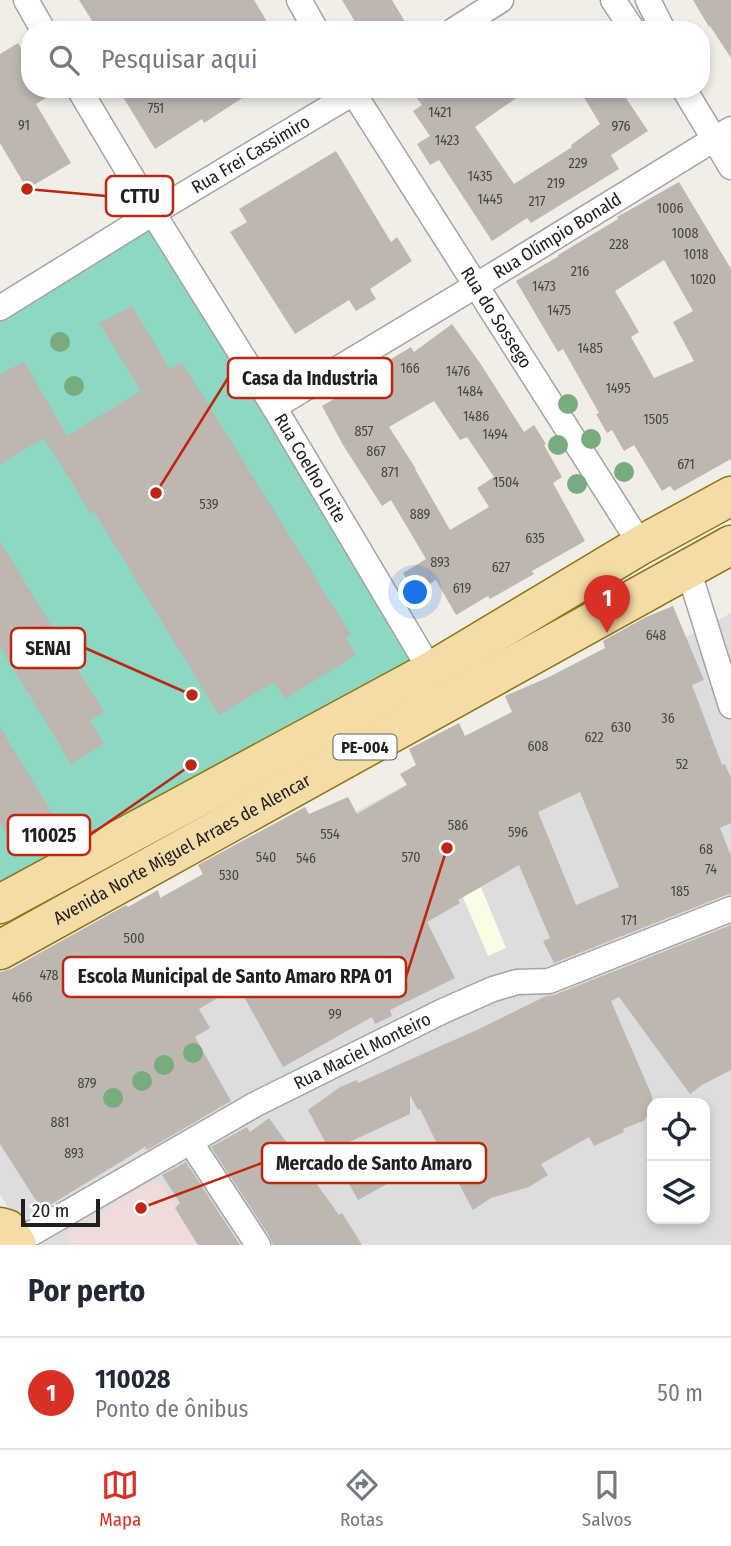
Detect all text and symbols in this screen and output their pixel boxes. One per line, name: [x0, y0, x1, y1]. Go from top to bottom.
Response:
search box: [21, 21, 710, 98]
icon: search: [45, 41, 83, 79]
text: Pesquisar aqui: [101, 44, 258, 75]
house number: 751: [148, 100, 164, 117]
house number: 1421: [428, 104, 452, 121]
street label: Rua Frei Cassimiro: [188, 111, 314, 198]
house number: 91: [18, 117, 30, 134]
house number: 976: [612, 118, 631, 135]
house number: 1423: [435, 132, 459, 149]
house number: 229: [568, 155, 588, 172]
house number: 1435: [468, 168, 492, 185]
house number: 219: [547, 175, 565, 192]
callout: CTTU: [106, 176, 173, 216]
text: CTTU: [120, 185, 160, 208]
street label: Rua Olímpio Bonald: [489, 188, 625, 283]
house number: 1445: [477, 191, 503, 208]
house number: 217: [529, 193, 546, 210]
house number: 1006: [657, 200, 684, 217]
house number: 1008: [671, 225, 699, 242]
house number: 228: [609, 236, 629, 253]
house number: 1018: [684, 246, 708, 263]
street label: Rua do Sossego: [456, 263, 537, 372]
house number: 216: [571, 263, 589, 280]
house number: 1020: [690, 271, 716, 288]
house number: 1473: [532, 278, 556, 295]
house number: 1475: [547, 302, 571, 319]
house number: 1485: [577, 340, 603, 357]
callout: Casa da Industria: [228, 358, 392, 398]
house number: 166: [400, 360, 420, 377]
house number: 1476: [446, 363, 470, 380]
text: Casa da Industria: [242, 367, 378, 390]
house number: 1495: [605, 380, 631, 397]
house number: 1484: [457, 383, 483, 400]
house number: 1486: [463, 408, 489, 425]
street label: Rua Coelho Leite: [269, 410, 351, 527]
house number: 1505: [643, 411, 669, 428]
house number: 857: [355, 423, 374, 440]
house number: 1494: [482, 426, 508, 443]
house number: 867: [366, 443, 386, 460]
house number: 671: [677, 456, 695, 473]
house number: 871: [381, 464, 399, 481]
house number: 1504: [493, 474, 519, 491]
house number: 539: [199, 496, 219, 513]
house number: 889: [410, 506, 430, 523]
house number: 635: [525, 530, 545, 547]
house number: 893: [430, 554, 450, 571]
house number: 627: [492, 559, 511, 576]
your location: [398, 575, 432, 609]
pin: 1: [584, 575, 630, 633]
house number: 619: [453, 580, 471, 597]
house number: 648: [646, 627, 666, 644]
callout: SENAI: [11, 628, 85, 668]
text: SENAI: [25, 637, 71, 660]
house number: 36: [661, 710, 675, 727]
house number: 630: [611, 719, 631, 736]
house number: 622: [584, 729, 604, 746]
road number: PE-004: [334, 734, 396, 760]
house number: 608: [527, 738, 549, 755]
house number: 52: [676, 756, 688, 773]
street label: Avenida Norte Miguel Arraes de Alencar: [49, 769, 315, 929]
callout: 110025: [8, 815, 90, 855]
house number: 586: [448, 817, 468, 834]
text: 110025: [22, 824, 76, 847]
house number: 596: [508, 824, 528, 841]
house number: 554: [320, 826, 340, 843]
house number: 68: [699, 841, 713, 858]
house number: 540: [256, 849, 276, 866]
house number: 570: [402, 849, 420, 866]
house number: 546: [296, 850, 316, 867]
house number: 74: [705, 861, 717, 878]
house number: 530: [219, 867, 239, 884]
house number: 185: [671, 883, 689, 900]
house number: 171: [621, 912, 637, 929]
house number: 500: [123, 930, 145, 947]
callout: Escola Municipal de Santo Amaro RPA 01: [63, 957, 406, 997]
text: Escola Municipal de Santo Amaro RPA 01: [78, 965, 392, 988]
house number: 478: [40, 967, 58, 984]
house number: 466: [12, 989, 32, 1006]
house number: 99: [328, 1006, 342, 1023]
street label: Rua Maciel Monteiro: [290, 1008, 435, 1094]
house number: 879: [77, 1075, 97, 1092]
map controls: [647, 1098, 710, 1224]
button: locate: [647, 1098, 710, 1161]
house number: 881: [50, 1114, 70, 1131]
callout: Mercado de Santo Amaro: [262, 1143, 486, 1183]
house number: 893: [64, 1145, 84, 1162]
text: Mercado de Santo Amaro: [276, 1152, 472, 1175]
button: layers: [647, 1161, 710, 1224]
scale bar: [21, 1196, 100, 1228]
text: 20 m: [32, 1199, 69, 1222]
text: Por perto: [28, 1273, 145, 1309]
text: 110028: [95, 1364, 170, 1395]
text: 1: [46, 1379, 56, 1407]
text: 50 m: [657, 1379, 703, 1407]
text: Ponto de ônibus: [95, 1395, 248, 1423]
tab: Mapa: [99, 1466, 141, 1531]
tab: Rotas: [340, 1466, 383, 1531]
tab: Salvos: [582, 1466, 632, 1531]

